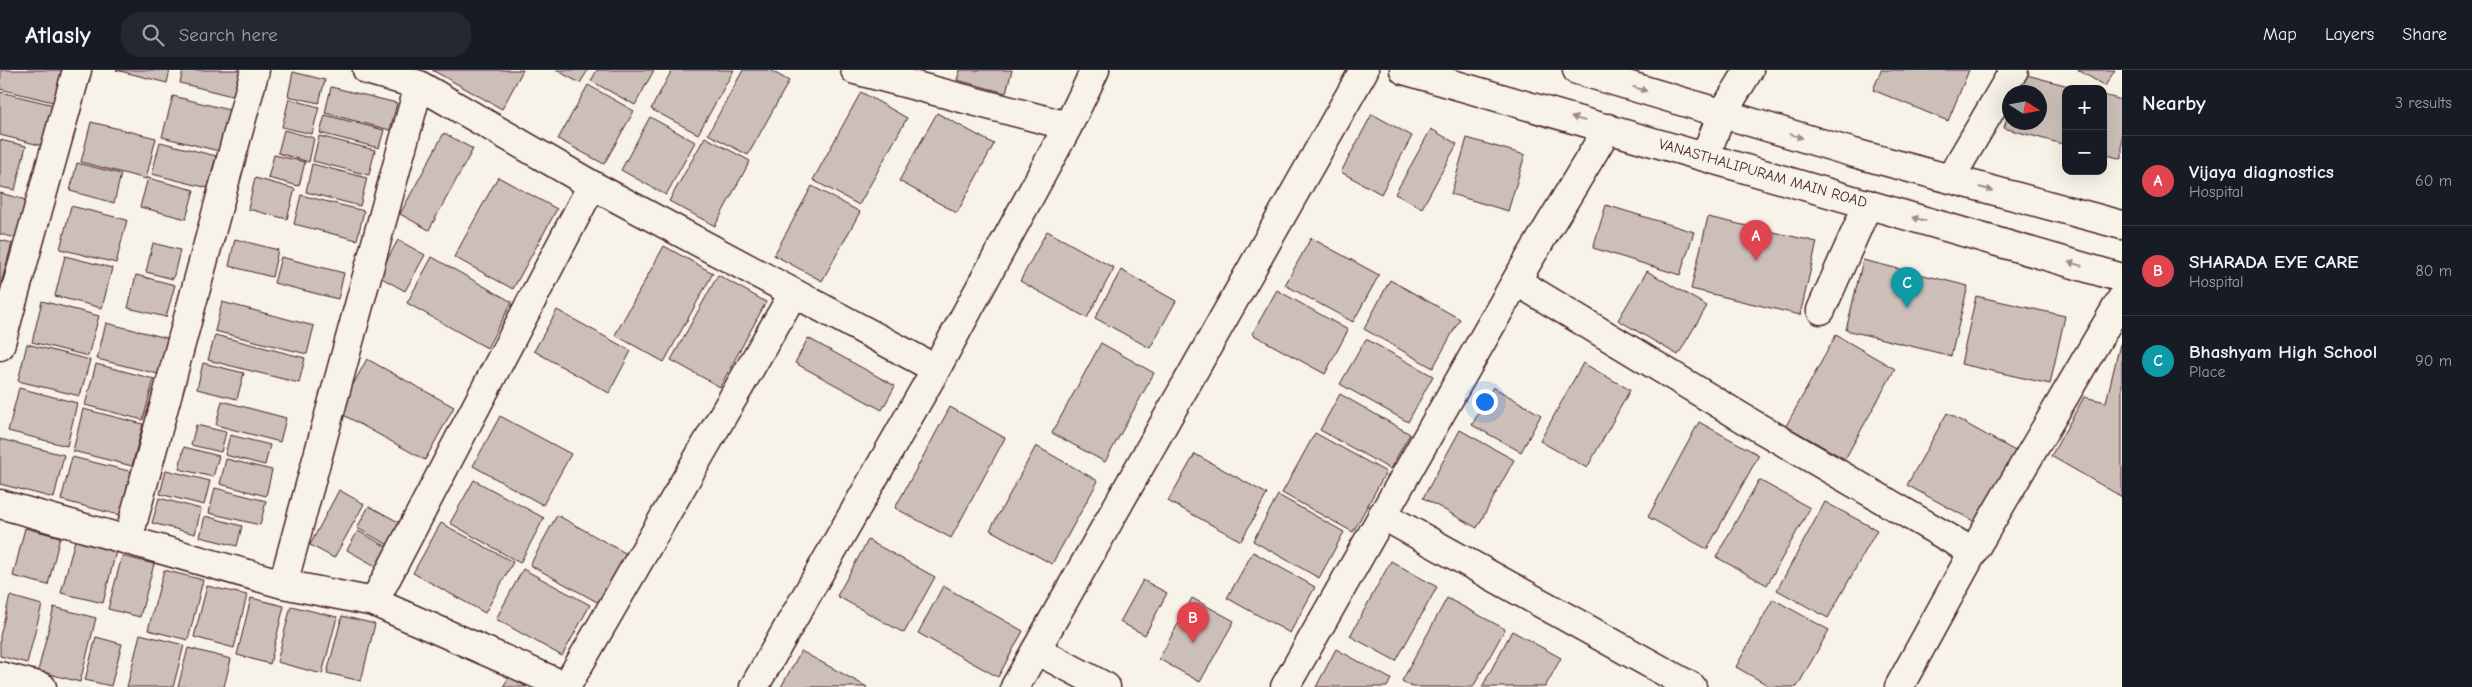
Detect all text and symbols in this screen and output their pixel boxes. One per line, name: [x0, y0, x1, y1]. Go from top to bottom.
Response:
search box: [121, 12, 471, 57]
text: Atlasly: [25, 21, 91, 49]
icon: search: [139, 21, 167, 49]
text: Search here: [179, 24, 278, 46]
text: Map: [2263, 24, 2297, 45]
text: Layers: [2325, 24, 2374, 45]
text: Share: [2402, 24, 2447, 45]
north arrow: [2002, 85, 2047, 130]
map controls: [2062, 85, 2107, 175]
button: +: [2062, 85, 2107, 130]
one-way arrow: [1633, 86, 1648, 94]
text: Nearby: [2142, 91, 2206, 115]
text: 3 results: [2395, 94, 2452, 112]
one-way arrow: [1571, 115, 1586, 123]
button: −: [2062, 130, 2107, 175]
one-way arrow: [1789, 132, 1804, 140]
street label: VANASTHALIPURAM MAIN ROAD: [1657, 135, 1869, 211]
text: Vijaya diagnostics: [2189, 161, 2334, 183]
text: A: [2154, 172, 2162, 190]
text: 60 m: [2415, 172, 2452, 190]
text: Hospital: [2189, 183, 2244, 201]
one-way arrow: [1979, 185, 1994, 193]
one-way arrow: [1912, 214, 1927, 222]
pin: A: [1740, 220, 1772, 261]
text: SHARADA EYE CARE: [2189, 251, 2359, 273]
one-way arrow: [2068, 260, 2083, 268]
text: B: [2153, 262, 2163, 280]
text: 80 m: [2415, 262, 2452, 280]
pin: C: [1891, 267, 1923, 308]
text: Hospital: [2189, 273, 2244, 291]
text: Bhashyam High School: [2189, 341, 2377, 363]
text: C: [2153, 352, 2163, 370]
text: 90 m: [2415, 352, 2452, 370]
text: Place: [2189, 363, 2225, 381]
your location: [1472, 389, 1498, 415]
pin: B: [1177, 602, 1209, 643]

